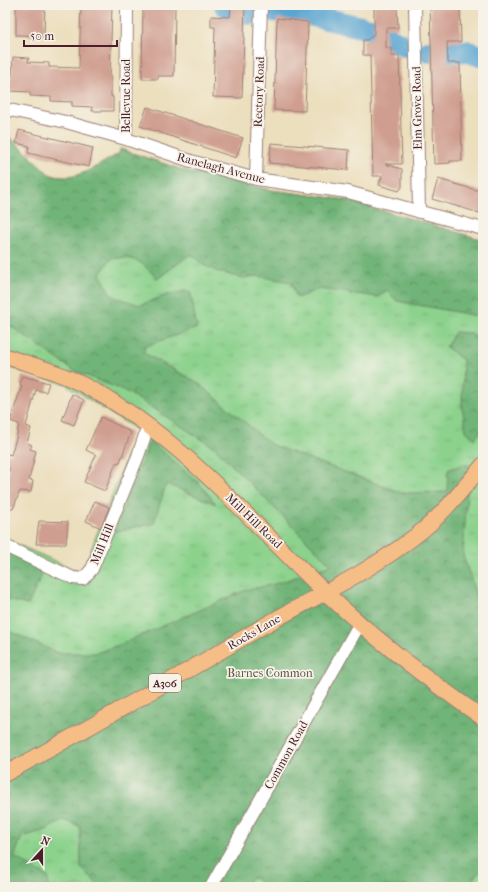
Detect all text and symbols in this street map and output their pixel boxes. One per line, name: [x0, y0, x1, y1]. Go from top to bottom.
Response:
scale bar: [24, 22, 117, 48]
text: 50 m: [30, 29, 54, 43]
street label: Rectory Road: [251, 56, 267, 128]
street label: Bellevue Road: [119, 59, 133, 133]
street label: Elm Grove Road: [409, 66, 425, 150]
street label: Ranelagh Avenue: [175, 150, 267, 186]
street label: Mill Hill Road: [223, 491, 285, 552]
street label: Mill Hill: [87, 521, 117, 567]
street label: Rocks Lane: [225, 611, 283, 653]
park label: Barnes Common: [227, 666, 313, 680]
road number: A306: [149, 674, 181, 692]
street label: Common Road: [261, 718, 311, 792]
north arrow: [22, 830, 62, 870]
text: N: [39, 834, 52, 849]

